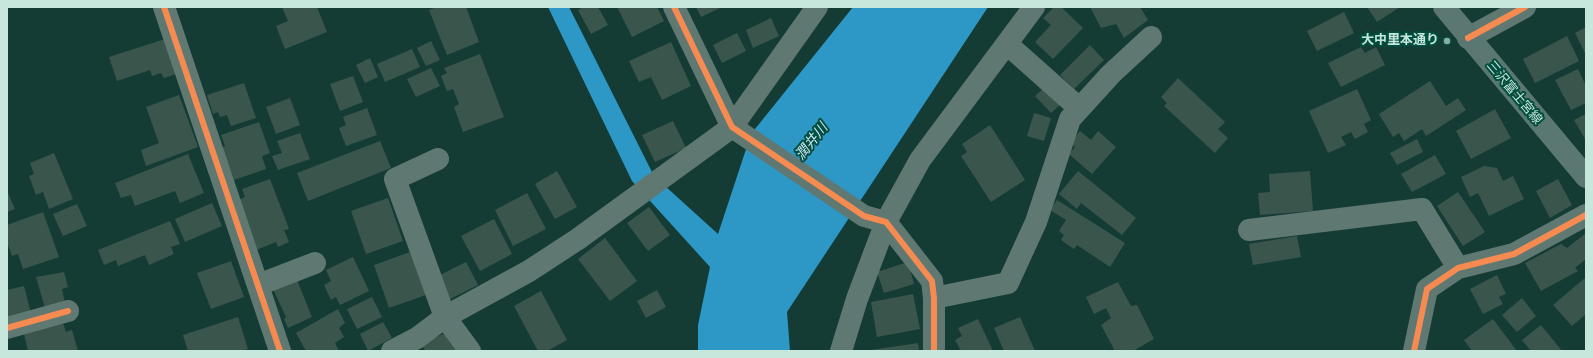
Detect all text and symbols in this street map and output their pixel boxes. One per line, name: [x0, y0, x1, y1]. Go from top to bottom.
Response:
place label: 大中里本通り: [1361, 33, 1439, 49]
marker: 大中里本通り: [1442, 36, 1452, 46]
street label: 三沢富士宮線: [1483, 58, 1545, 128]
water label: 潤井川: [792, 120, 832, 164]

